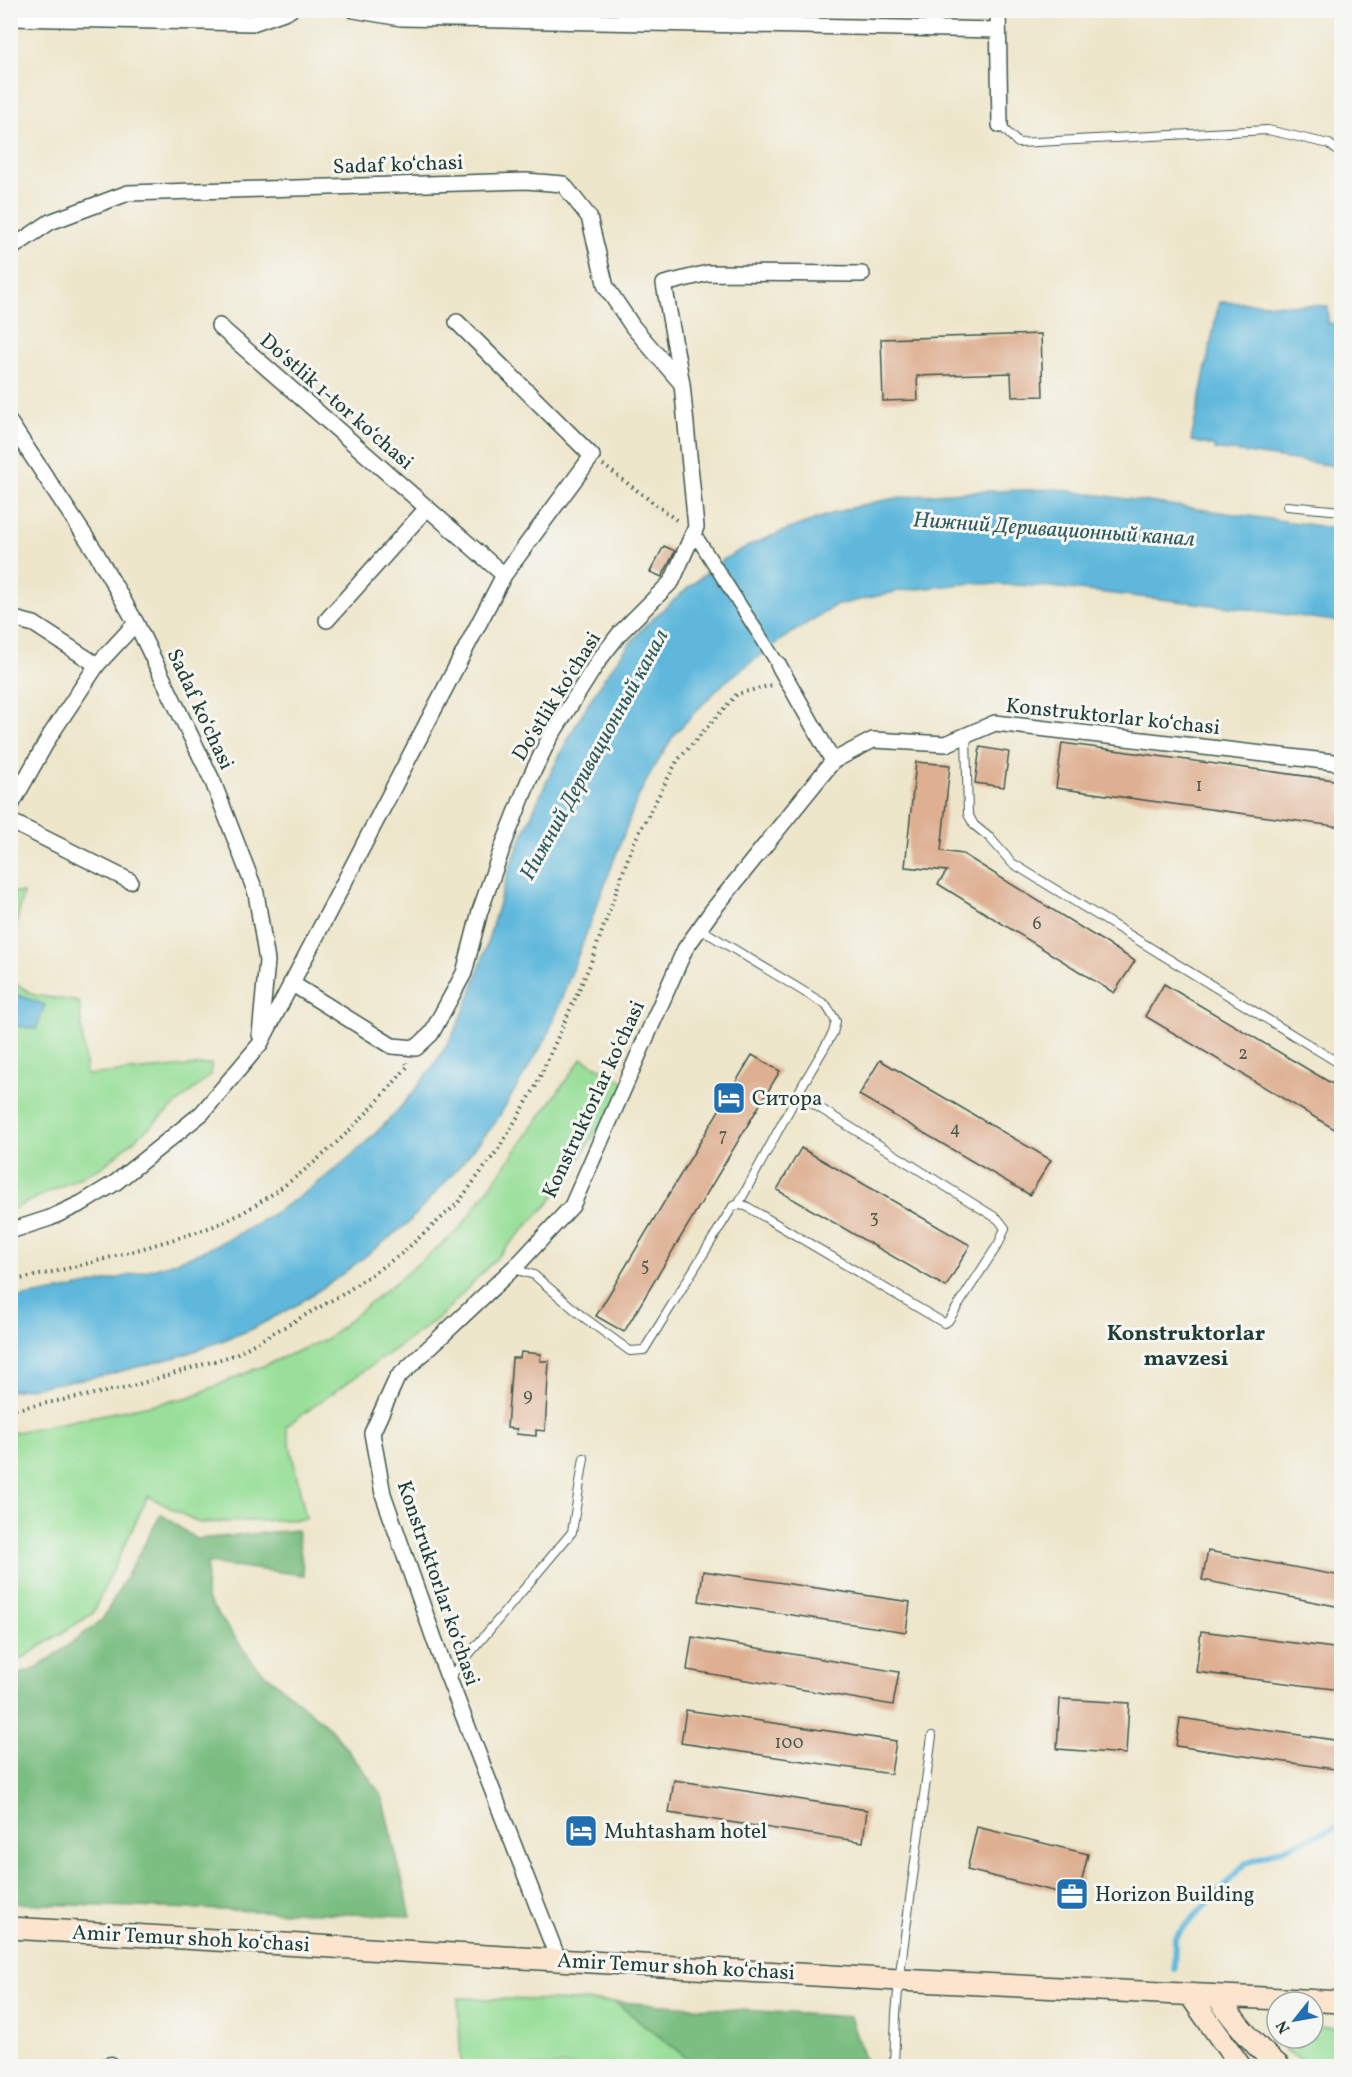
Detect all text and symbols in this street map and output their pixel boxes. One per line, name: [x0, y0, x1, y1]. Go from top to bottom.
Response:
street label: Sadaf ko‘chasi: [332, 149, 464, 182]
street label: Do‘stlik 1-tor ko‘chasi: [253, 327, 419, 477]
water label: Нижний Деривационный канал: [912, 505, 1196, 556]
water label: Нижний Деривационный канал: [513, 624, 677, 886]
street label: Do‘stlik ko‘chasi: [506, 626, 609, 767]
street label: Sadaf ko‘chasi: [159, 644, 240, 775]
street label: Konstruktorlar ko‘chasi: [1004, 692, 1221, 743]
house number: 1: [1196, 774, 1202, 799]
house number: 6: [1032, 912, 1042, 937]
street label: Konstruktorlar ko‘chasi: [536, 996, 653, 1203]
house number: 2: [1238, 1042, 1248, 1067]
hotel icon: Ситора: [711, 1080, 747, 1116]
place label: Ситора: [752, 1085, 823, 1114]
house number: 4: [950, 1117, 960, 1142]
house number: 7: [719, 1124, 727, 1149]
house number: 3: [869, 1206, 879, 1231]
house number: 5: [641, 1254, 649, 1279]
district label: Konstruktorlar mavzesi: [1107, 1319, 1266, 1375]
house number: 9: [523, 1384, 533, 1409]
street label: Konstruktorlar ko‘chasi: [389, 1477, 486, 1690]
house number: 100: [775, 1731, 804, 1756]
hotel icon: Muhtasham hotel: [563, 1813, 599, 1849]
place label: Muhtasham hotel: [604, 1818, 767, 1847]
office icon: Horizon Building: [1054, 1876, 1090, 1912]
place label: Horizon Building: [1095, 1881, 1255, 1910]
street label: Amir Temur shoh ko‘chasi: [71, 1919, 311, 1960]
street label: Amir Temur shoh ko‘chasi: [556, 1947, 796, 1988]
north arrow: [1265, 1990, 1325, 2050]
text: N: [1271, 2016, 1296, 2037]

